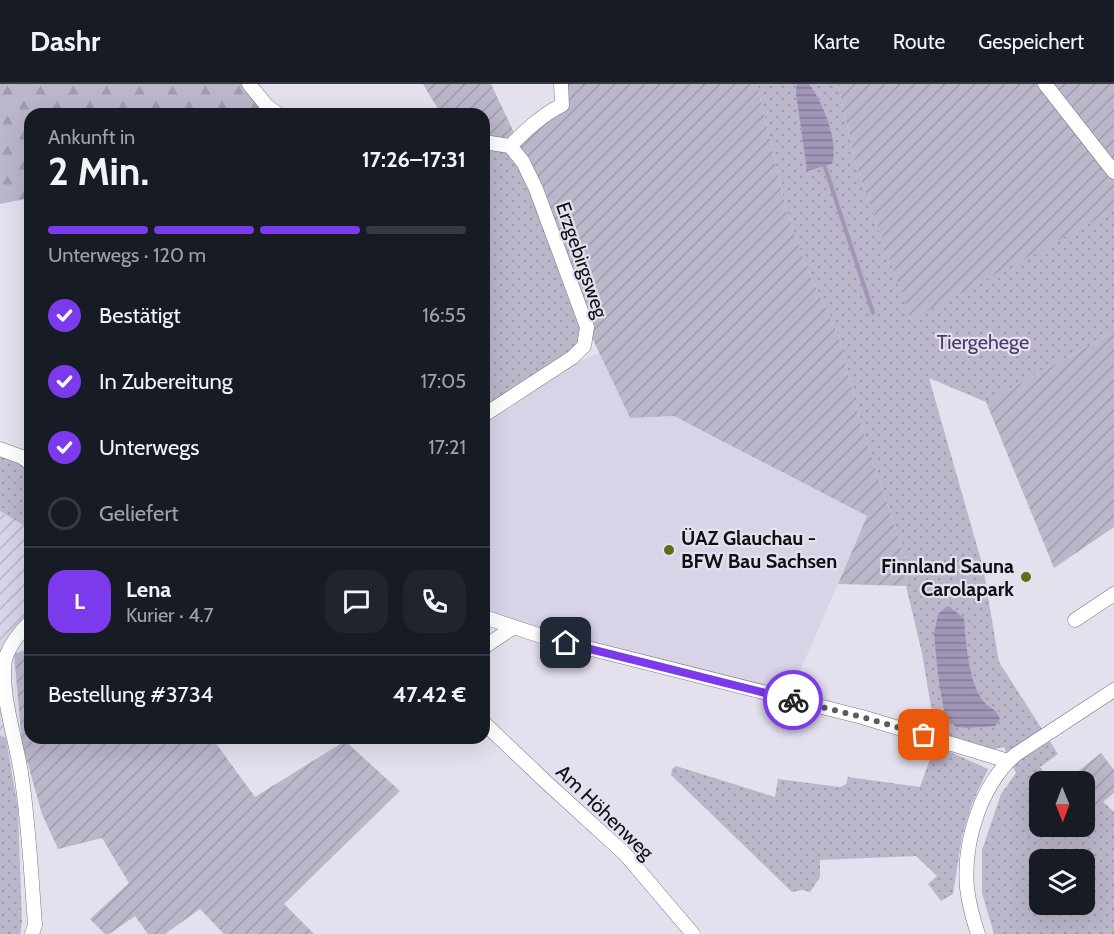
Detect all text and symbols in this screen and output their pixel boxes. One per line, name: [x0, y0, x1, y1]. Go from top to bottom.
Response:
text: Dashr: [30, 24, 100, 58]
text: Karte: [813, 29, 860, 54]
text: Route: [893, 29, 945, 54]
text: Gespeichert: [978, 29, 1084, 54]
text: Ankunft in: [48, 125, 135, 149]
text: 17:26–17:31: [362, 146, 466, 173]
text: 2 Min.: [48, 147, 149, 195]
street label: Erzgebirgsweg: [551, 199, 613, 322]
text: Unterwegs · 120 m: [48, 243, 206, 267]
icon: check: [48, 299, 81, 332]
text: Bestätigt: [99, 302, 181, 329]
text: 16:55: [422, 303, 466, 327]
park label: Tiergehege: [937, 330, 1029, 354]
icon: check: [48, 365, 81, 398]
text: In Zubereitung: [99, 368, 233, 395]
text: 17:05: [420, 369, 466, 393]
icon: check: [48, 431, 81, 464]
text: Unterwegs: [99, 434, 199, 461]
text: 17:21: [428, 435, 466, 459]
text: Geliefert: [99, 500, 179, 527]
place label: ÜAZ Glauchau - BFW Bau Sachsen: [681, 526, 837, 573]
marker: ÜAZ Glauchau - BFW Bau Sachsen: [662, 543, 676, 557]
place label: Finnland Sauna Carolapark: [881, 554, 1014, 601]
button: chat: [325, 570, 388, 633]
button: phone: [403, 570, 466, 633]
marker: Finnland Sauna Carolapark: [1019, 570, 1033, 584]
text: Lena: [126, 576, 171, 603]
text: L: [74, 588, 85, 615]
text: Kurier · 4.7: [126, 603, 214, 627]
pin: [540, 617, 591, 668]
icon: home: [549, 626, 582, 659]
courier: [763, 670, 823, 730]
text: Bestellung #3734: [48, 681, 213, 708]
text: 47.42 €: [393, 681, 466, 708]
icon: bike: [777, 684, 810, 717]
pin: [898, 709, 949, 760]
icon: bag: [907, 718, 940, 751]
street label: Am Höhenweg: [551, 760, 659, 865]
north arrow: [1029, 771, 1095, 837]
map controls: [1029, 771, 1095, 915]
button: layers: [1029, 849, 1095, 915]

